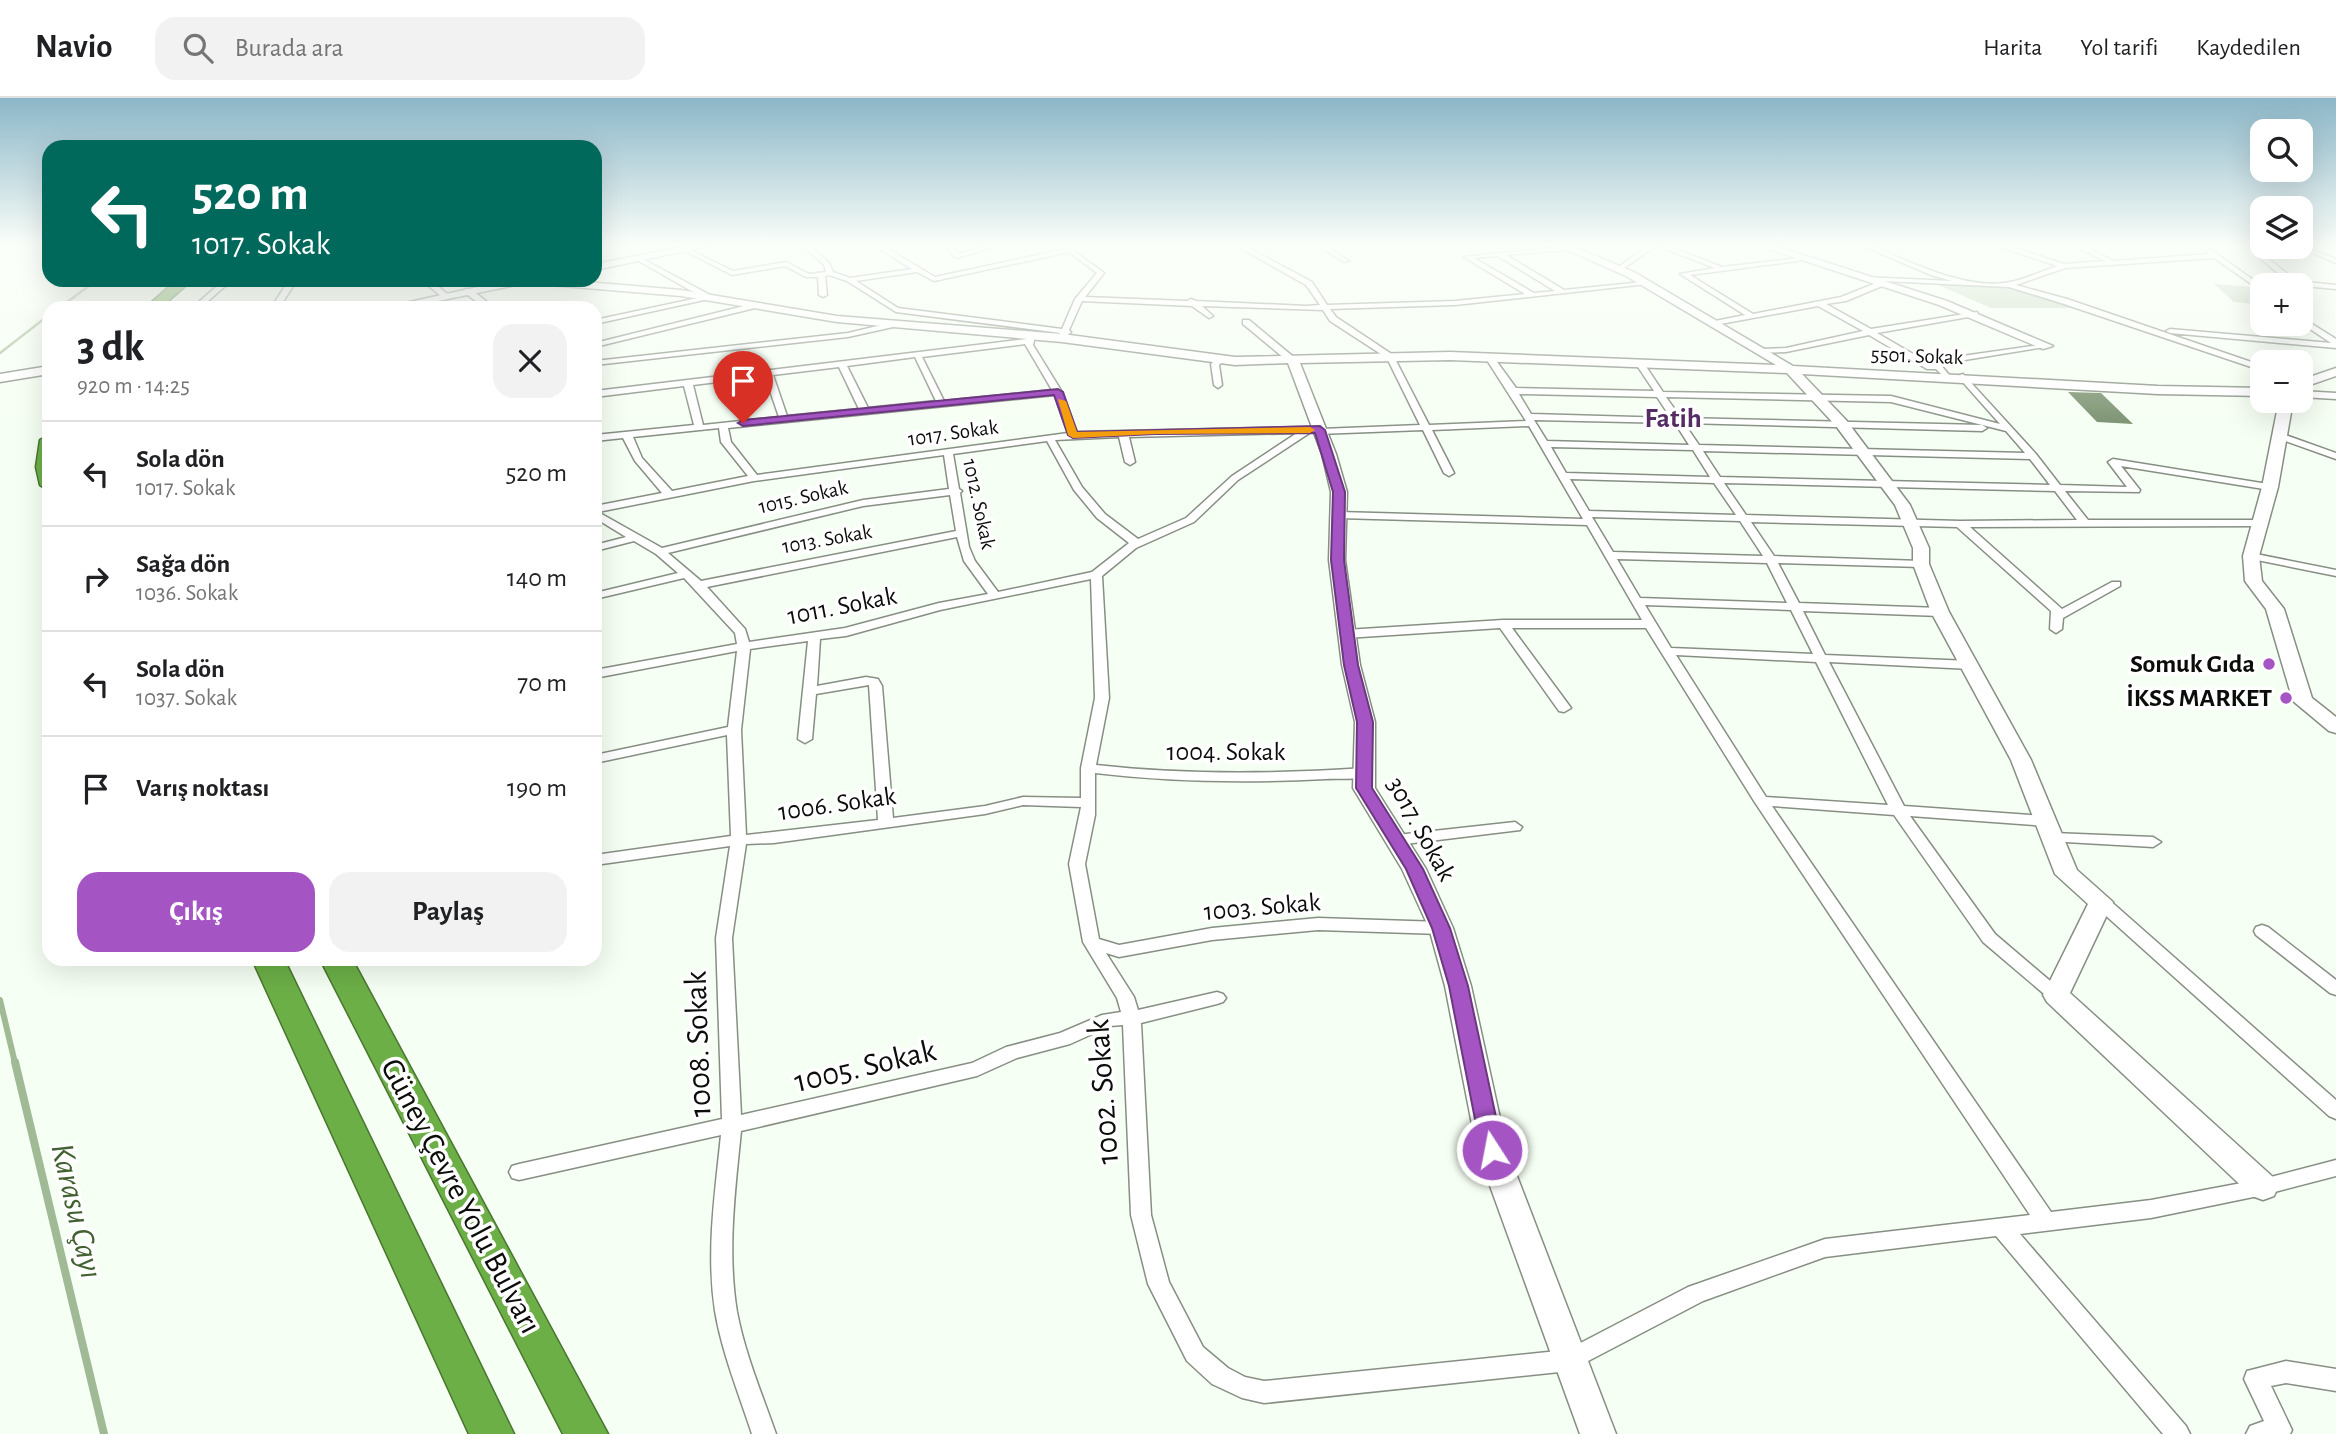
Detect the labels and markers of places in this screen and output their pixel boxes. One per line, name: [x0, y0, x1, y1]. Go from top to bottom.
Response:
pin: [713, 351, 773, 423]
place label: Somuk Gıda: [2130, 651, 2255, 677]
marker: Somuk Gıda: [2261, 656, 2277, 672]
place label: İKSS MARKET: [2126, 684, 2272, 711]
marker: İKSS MARKET: [2278, 690, 2294, 706]

